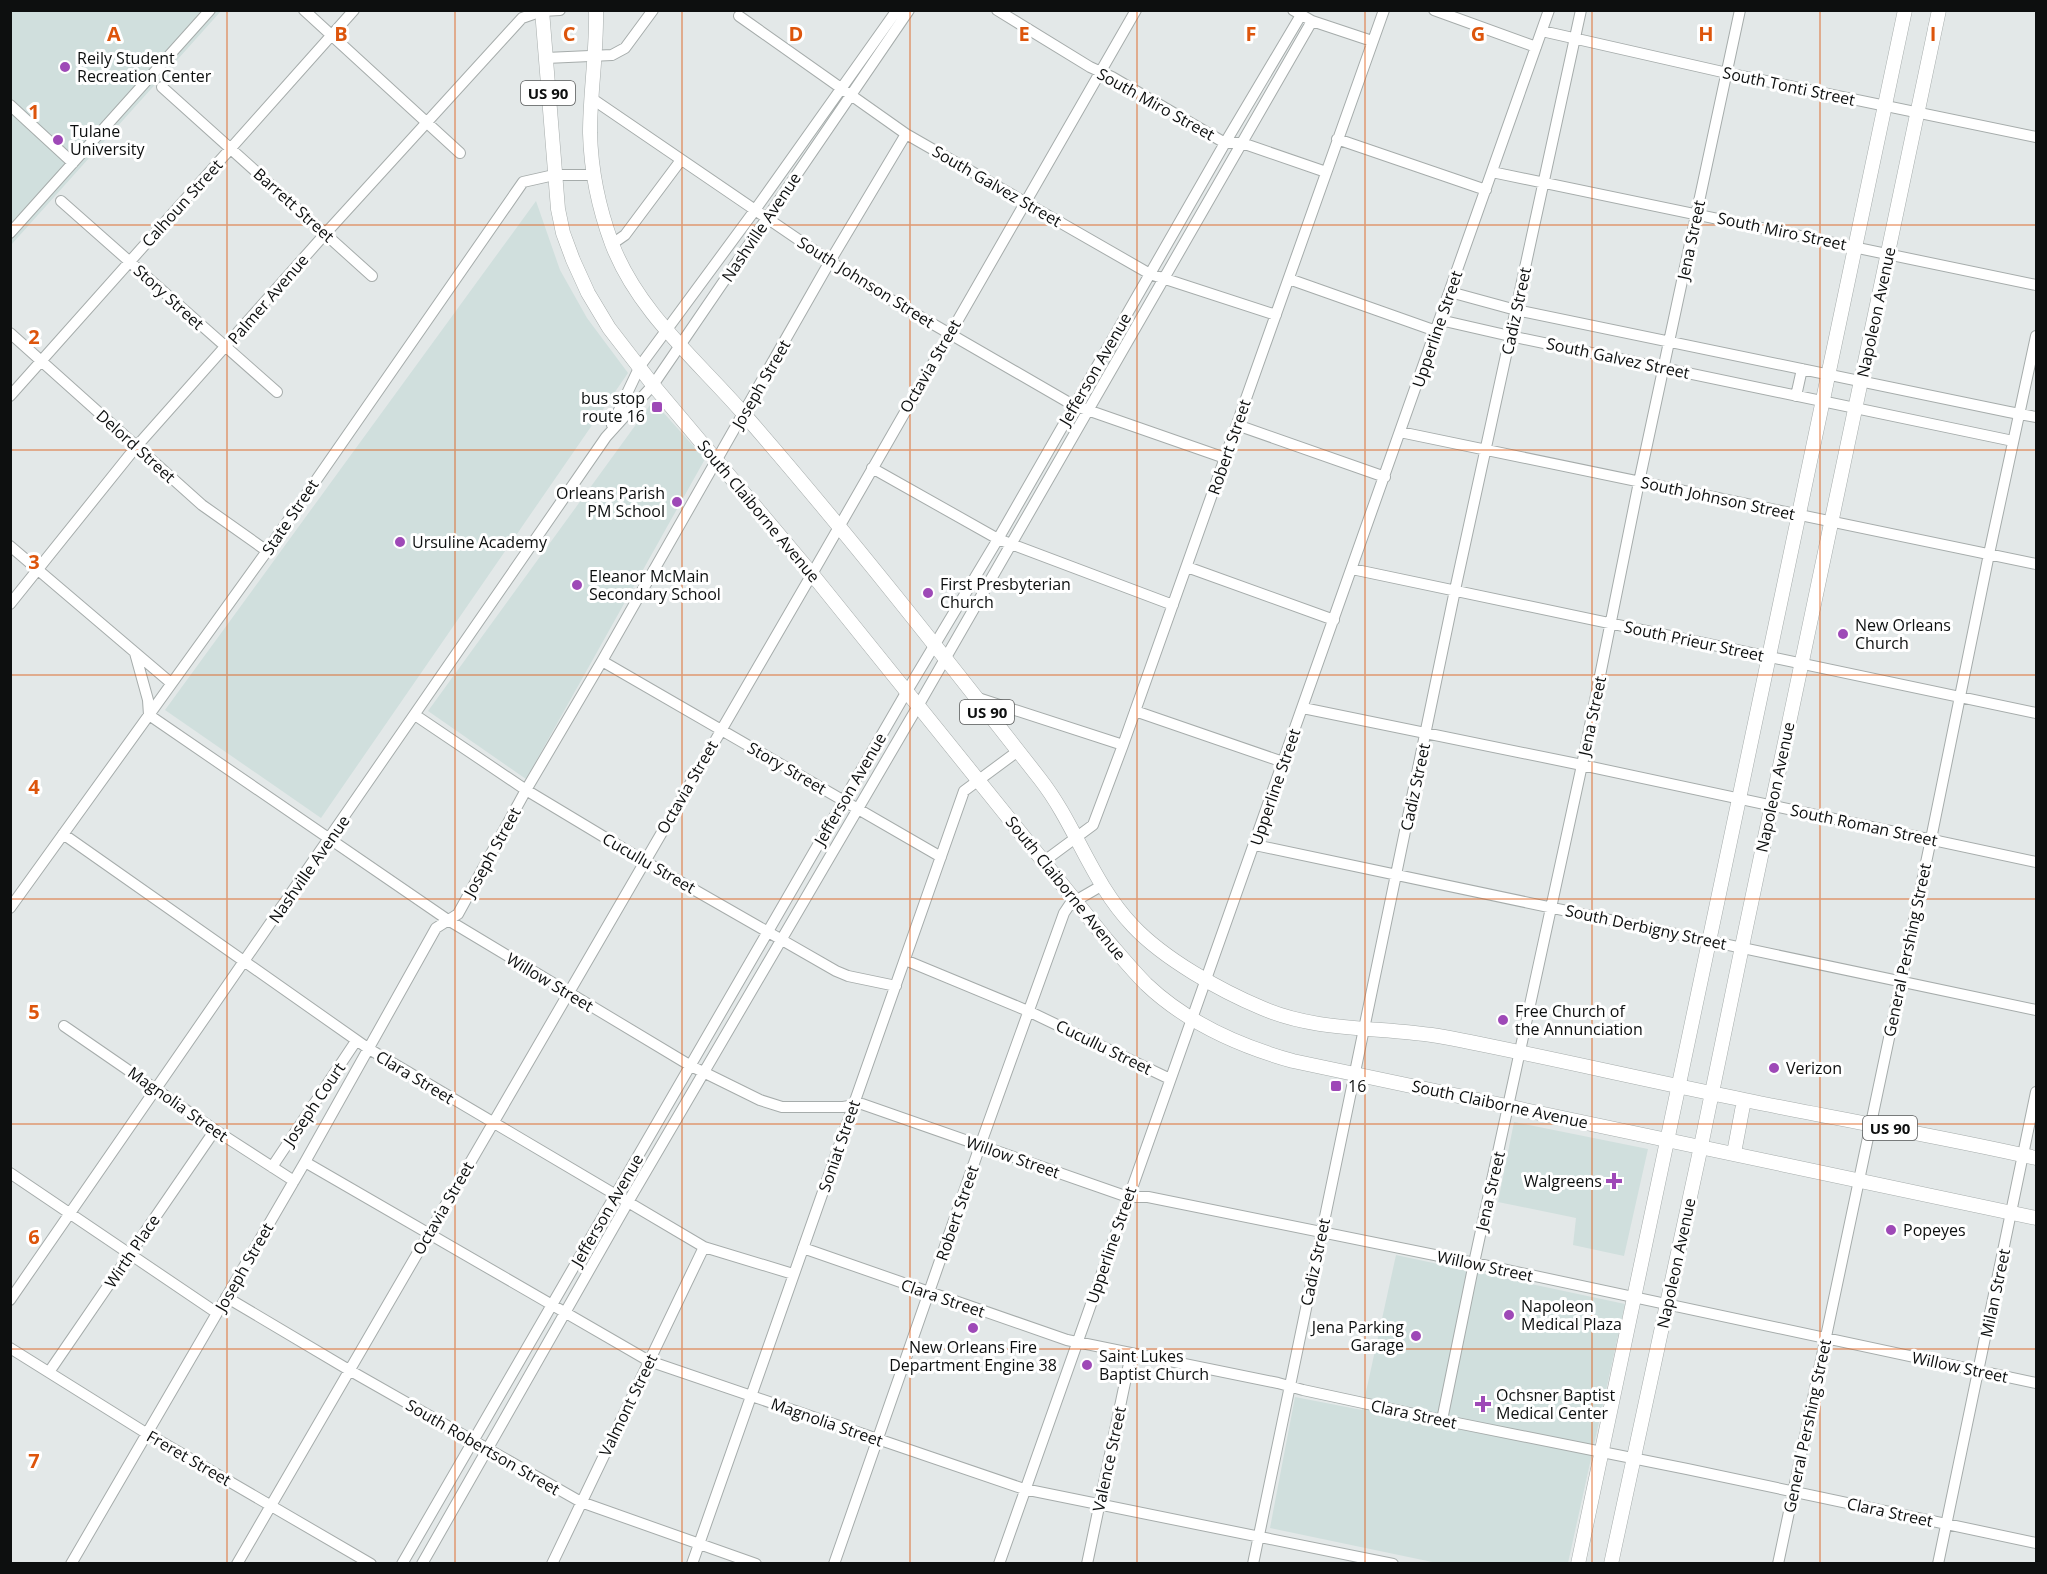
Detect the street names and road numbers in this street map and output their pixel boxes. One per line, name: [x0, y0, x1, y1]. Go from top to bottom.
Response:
street label: South Tonti Street: [1721, 61, 1857, 111]
street label: South Miro Street: [1093, 63, 1219, 146]
road number: US 90: [521, 81, 575, 105]
street label: South Galvez Street: [928, 140, 1066, 232]
street label: Calhoun Street: [137, 154, 227, 252]
street label: Barrett Street: [249, 163, 339, 247]
street label: Nashville Avenue: [716, 168, 806, 286]
street label: Jena Street: [1671, 198, 1710, 284]
street label: South Miro Street: [1715, 207, 1849, 255]
street label: South Johnson Street: [793, 231, 939, 333]
street label: Napoleon Avenue: [1851, 245, 1901, 379]
street label: Palmer Avenue: [223, 249, 313, 349]
street label: Story Street: [129, 260, 209, 335]
street label: Cadiz Street: [1496, 265, 1536, 357]
street label: Upperline Street: [1407, 267, 1467, 390]
street label: Jefferson Avenue: [1053, 309, 1136, 431]
street label: Octavia Street: [894, 315, 966, 417]
street label: South Galvez Street: [1544, 332, 1692, 384]
street label: Joseph Street: [726, 335, 795, 434]
street label: Robert Street: [1202, 396, 1256, 498]
street label: Delord Street: [92, 405, 181, 488]
street label: South Claiborne Avenue: [693, 435, 825, 587]
street label: South Johnson Street: [1639, 471, 1798, 525]
street label: State Street: [257, 475, 324, 559]
street label: South Prieur Street: [1622, 615, 1766, 667]
street label: Jena Street: [1572, 674, 1611, 760]
road number: US 90: [960, 700, 1014, 724]
street label: Napoleon Avenue: [1750, 720, 1800, 854]
street label: Upperline Street: [1245, 725, 1305, 848]
street label: Jefferson Avenue: [808, 729, 891, 851]
street label: Octavia Street: [651, 736, 723, 838]
street label: Story Street: [744, 737, 831, 800]
street label: Cadiz Street: [1395, 741, 1435, 833]
street label: South Roman Street: [1788, 799, 1940, 851]
street label: Joseph Street: [457, 803, 526, 902]
street label: Nashville Avenue: [263, 811, 355, 927]
street label: South Claiborne Avenue: [1001, 811, 1131, 965]
street label: Cucullu Street: [598, 827, 700, 899]
street label: General Pershing Street: [1878, 861, 1936, 1039]
street label: South Derbigny Street: [1563, 899, 1729, 955]
street label: Willow Street: [502, 947, 598, 1017]
street label: Cucullu Street: [1052, 1014, 1156, 1080]
street label: Clara Street: [372, 1045, 458, 1109]
street label: Joseph Court: [277, 1058, 350, 1152]
street label: Magnolia Street: [124, 1061, 233, 1147]
street label: South Claiborne Avenue: [1410, 1075, 1590, 1133]
street label: Soniat Street: [813, 1097, 865, 1195]
road number: US 90: [1863, 1116, 1917, 1140]
street label: Willow Street: [963, 1131, 1063, 1183]
street label: Jena Street: [1470, 1149, 1510, 1235]
street label: Jefferson Avenue: [565, 1150, 648, 1272]
street label: Octavia Street: [407, 1157, 479, 1259]
street label: Robert Street: [930, 1162, 984, 1264]
street label: Upperline Street: [1081, 1183, 1141, 1306]
street label: Napoleon Avenue: [1651, 1196, 1701, 1330]
street label: Wirth Place: [99, 1210, 165, 1292]
street label: Cadiz Street: [1295, 1216, 1335, 1308]
street label: Joseph Street: [209, 1218, 278, 1317]
street label: Willow Street: [1435, 1245, 1535, 1287]
street label: Milan Street: [1975, 1246, 2015, 1339]
street label: Clara Street: [898, 1273, 988, 1323]
street label: General Pershing Street: [1778, 1337, 1836, 1515]
street label: Willow Street: [1910, 1346, 2010, 1388]
street label: Valmont Street: [594, 1350, 662, 1460]
street label: Magnolia Street: [768, 1393, 886, 1452]
street label: South Robertson Street: [402, 1394, 564, 1500]
street label: Clara Street: [1369, 1394, 1459, 1434]
street label: Valence Street: [1087, 1404, 1131, 1514]
street label: Freret Street: [143, 1425, 235, 1491]
street label: Clara Street: [1845, 1492, 1935, 1532]

